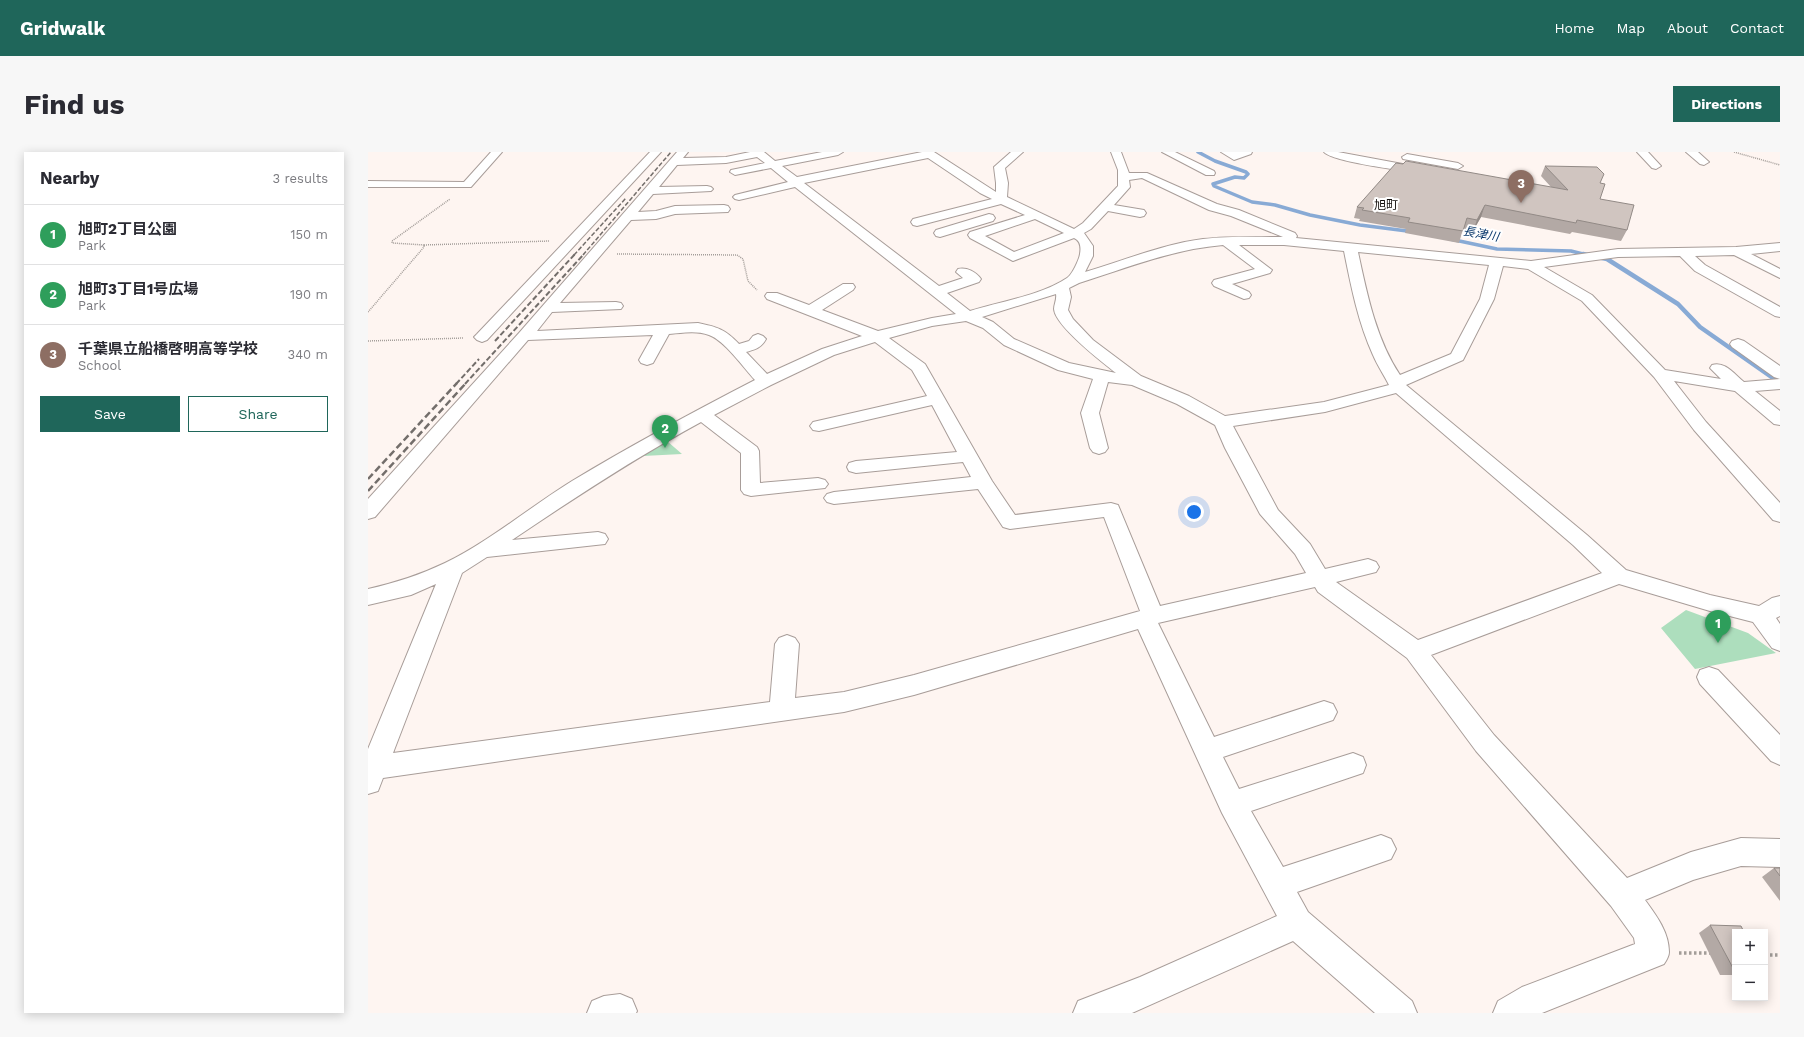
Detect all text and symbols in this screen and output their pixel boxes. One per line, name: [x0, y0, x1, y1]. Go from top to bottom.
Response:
text: Gridwalk: [20, 17, 105, 40]
text: Home: [1554, 20, 1594, 36]
text: Map: [1616, 20, 1645, 36]
text: About: [1667, 20, 1708, 36]
text: Contact: [1730, 20, 1784, 36]
button: Directions: [1673, 86, 1780, 122]
text: Find us: [24, 88, 124, 121]
text: Nearby: [40, 168, 99, 188]
pin: 3: [1508, 170, 1534, 203]
text: 3 results: [273, 171, 328, 186]
district label: 旭町: [1374, 198, 1398, 212]
text: 旭町2丁目公園: [78, 220, 177, 238]
water label: 長津川: [1462, 224, 1502, 244]
text: 1: [50, 227, 56, 242]
text: 150 m: [290, 227, 328, 242]
text: Park: [78, 238, 106, 253]
text: 旭町3丁目1号広場: [78, 280, 198, 298]
text: 2: [49, 287, 57, 302]
text: 190 m: [290, 287, 328, 302]
text: Park: [78, 298, 106, 313]
text: 千葉県立船橋啓明高等学校: [78, 340, 258, 358]
text: 3: [49, 347, 57, 362]
text: 340 m: [288, 347, 328, 362]
text: School: [78, 358, 121, 373]
button: Save: [40, 396, 180, 432]
button: Share: [188, 396, 328, 432]
pin: 2: [652, 415, 678, 448]
your location: [1184, 502, 1204, 522]
pin: 1: [1705, 610, 1731, 643]
map controls: [1732, 929, 1768, 1001]
button: +: [1732, 929, 1768, 965]
button: −: [1732, 965, 1768, 1001]

